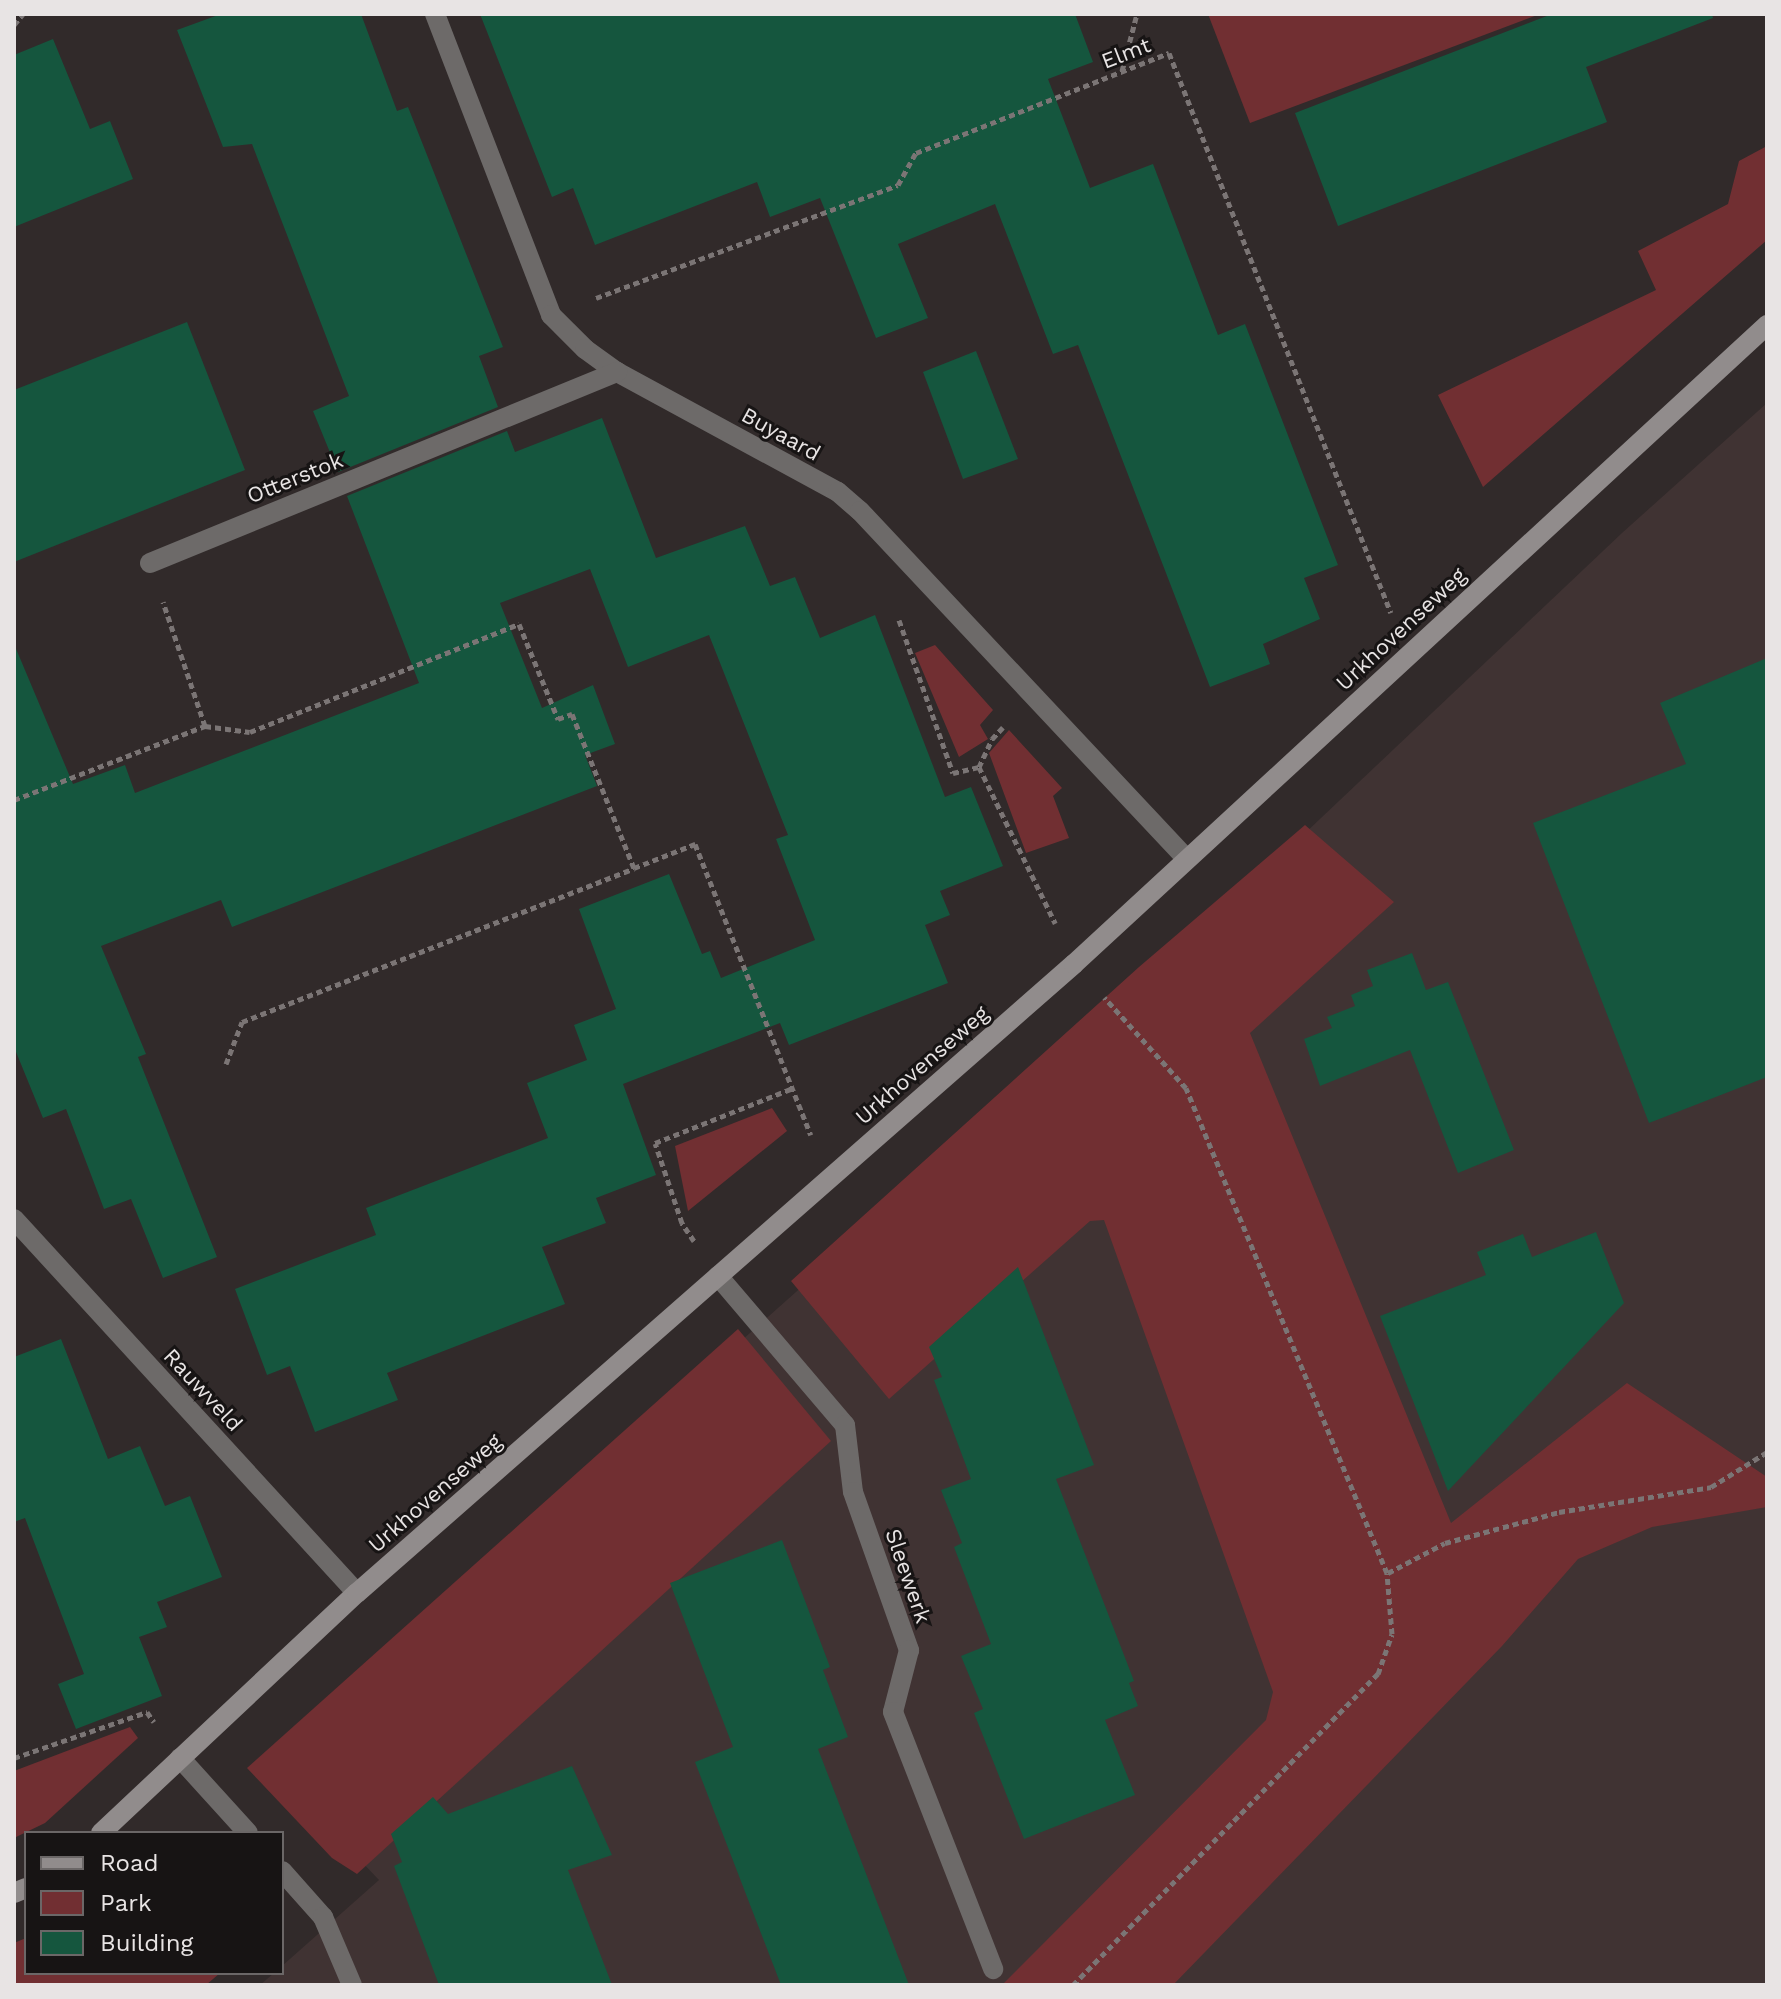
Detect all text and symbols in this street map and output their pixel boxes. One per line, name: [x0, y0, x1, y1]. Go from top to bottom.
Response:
street label: Elmt: [1098, 32, 1154, 74]
street label: Buyaard: [737, 402, 825, 466]
street label: Otterstok: [243, 447, 347, 509]
street label: Urkhovenseweg: [1331, 562, 1471, 696]
street label: Urkhovenseweg: [850, 1000, 994, 1130]
street label: Rauwveld: [158, 1343, 248, 1437]
street label: Urkhovenseweg: [363, 1428, 507, 1558]
street label: Sleewerk: [880, 1525, 936, 1627]
legend: [24, 1831, 284, 1975]
text: Road: [100, 1849, 159, 1877]
text: Park: [100, 1889, 152, 1917]
text: Building: [100, 1929, 193, 1957]

